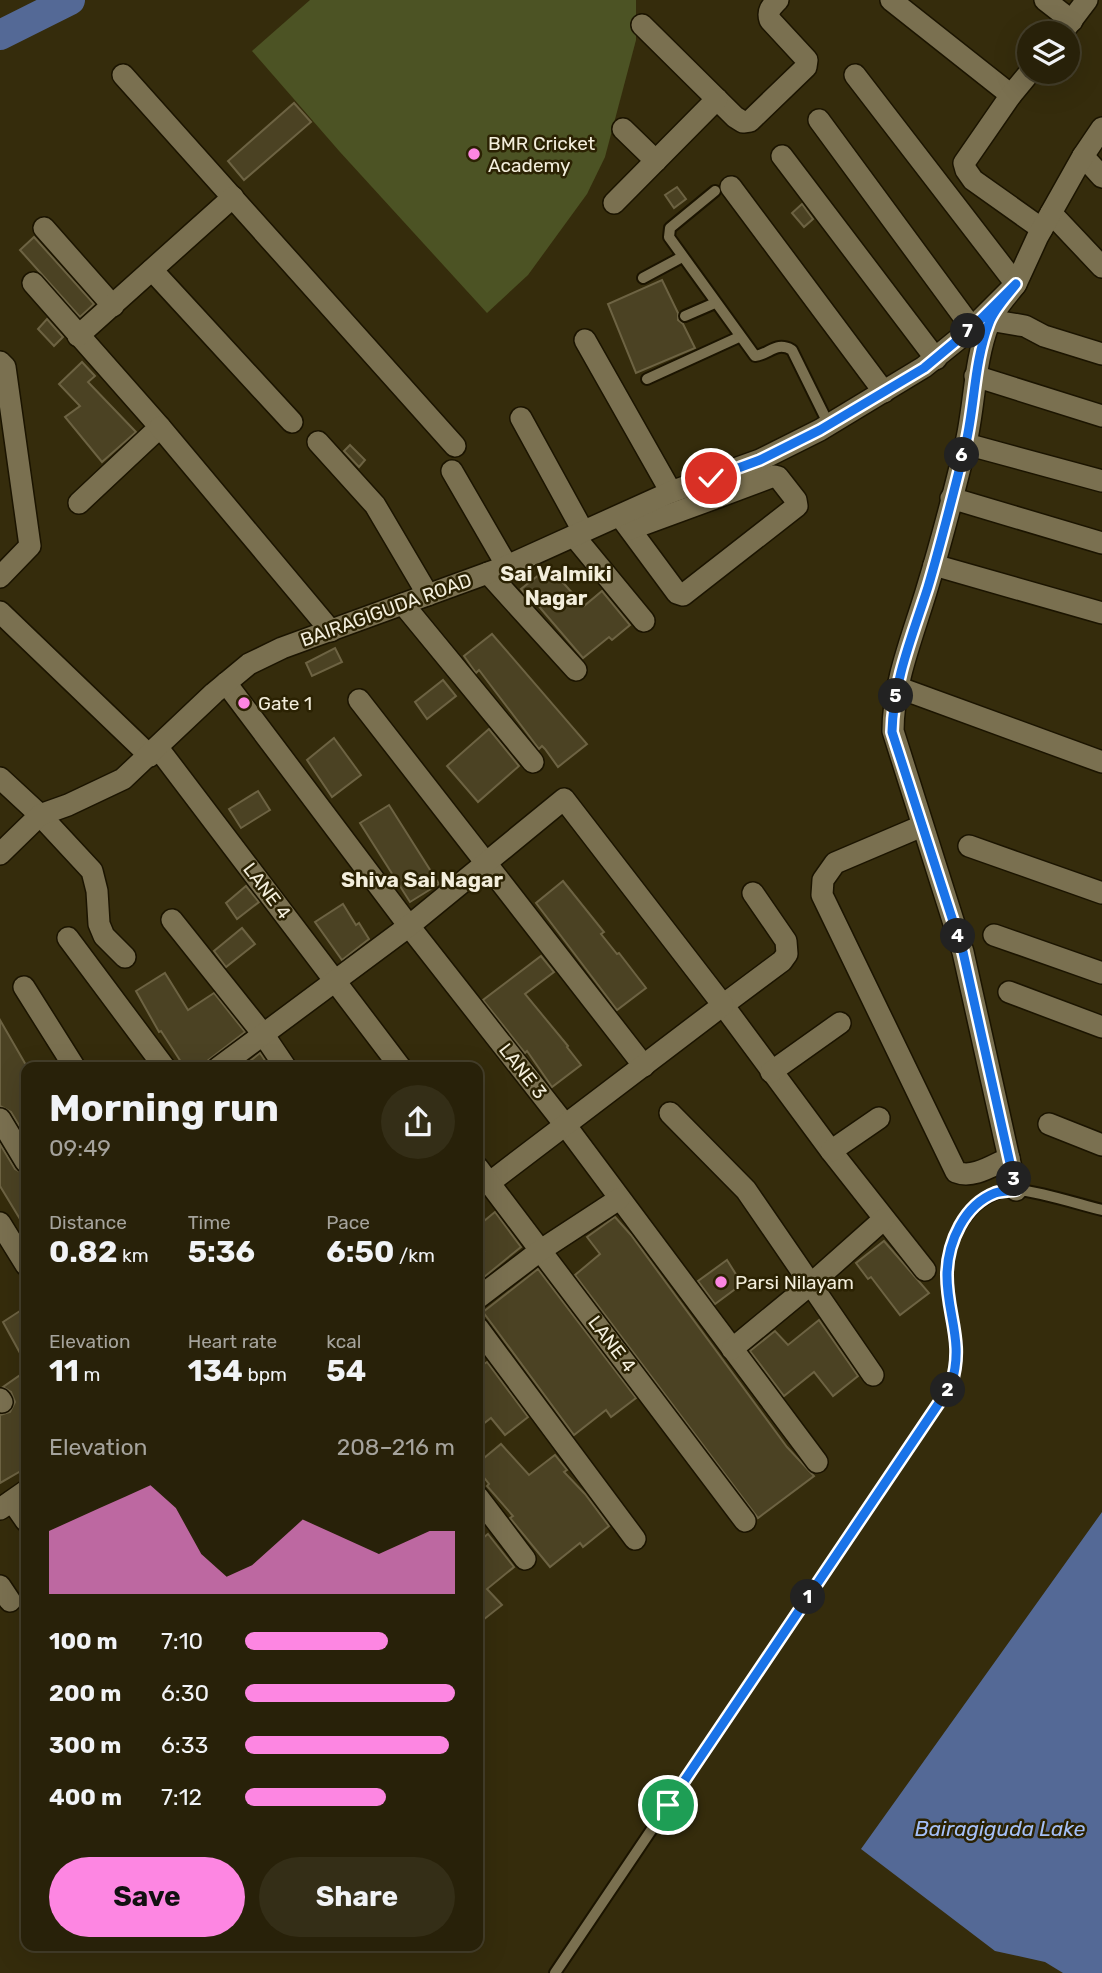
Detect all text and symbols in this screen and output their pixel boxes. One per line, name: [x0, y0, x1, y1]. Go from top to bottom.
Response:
map controls: [1017, 21, 1080, 84]
button: layers: [1017, 21, 1080, 84]
place label: BMR Cricket Academy: [488, 132, 596, 177]
marker: BMR Cricket Academy: [466, 146, 482, 162]
pin: 7: [950, 314, 986, 348]
text: 7: [962, 319, 973, 342]
pin: 6: [944, 438, 979, 472]
text: 6: [955, 443, 968, 466]
pin: [681, 448, 741, 508]
icon: check: [692, 459, 730, 497]
district label: Sai Valmiki Nagar: [500, 561, 612, 610]
street label: BAIRAGIGUDA ROAD: [297, 568, 475, 652]
pin: 5: [878, 678, 914, 714]
text: 5: [889, 684, 902, 707]
place label: Gate 1: [258, 692, 312, 715]
marker: Gate 1: [236, 695, 252, 711]
street label: LANE 4: [238, 858, 296, 924]
district label: Shiva Sai Nagar: [341, 867, 503, 892]
pin: 4: [940, 918, 976, 954]
text: 4: [951, 924, 964, 947]
street label: LANE 3: [494, 1039, 552, 1103]
text: Morning run: [49, 1085, 279, 1131]
button: share: [381, 1085, 455, 1159]
text: 09:49: [49, 1134, 111, 1162]
pin: 3: [996, 1162, 1032, 1196]
text: 3: [1007, 1167, 1020, 1190]
text: Distance: [49, 1211, 127, 1234]
text: Time: [188, 1211, 231, 1234]
text: Pace: [326, 1211, 370, 1234]
text: 0.82: [49, 1234, 117, 1270]
text: 5:36: [188, 1234, 255, 1270]
text: 6:50: [326, 1234, 394, 1270]
text: km: [117, 1244, 149, 1267]
text: /km: [394, 1244, 435, 1267]
place label: Parsi Nilayam: [735, 1271, 854, 1294]
marker: Parsi Nilayam: [713, 1274, 729, 1290]
street label: LANE 4: [583, 1311, 641, 1377]
text: Elevation: [49, 1330, 130, 1353]
text: Heart rate: [188, 1330, 277, 1353]
text: kcal: [326, 1330, 361, 1353]
text: 11: [49, 1353, 79, 1389]
text: 134: [188, 1353, 243, 1389]
text: 54: [326, 1353, 366, 1389]
text: m: [79, 1363, 100, 1386]
text: bpm: [243, 1363, 287, 1386]
pin: 2: [930, 1372, 965, 1408]
text: 2: [941, 1378, 954, 1401]
text: Elevation: [49, 1433, 148, 1461]
text: 208–216 m: [337, 1433, 455, 1461]
pin: 1: [790, 1580, 826, 1614]
text: 1: [803, 1585, 812, 1608]
text: 100 m: [49, 1627, 118, 1655]
text: 7:10: [161, 1627, 203, 1655]
text: 200 m: [49, 1679, 121, 1707]
text: 6:30: [161, 1679, 209, 1707]
text: 300 m: [49, 1731, 121, 1759]
text: 6:33: [161, 1731, 208, 1759]
pin: [638, 1775, 698, 1835]
text: 400 m: [49, 1783, 122, 1811]
text: 7:12: [161, 1783, 202, 1811]
icon: arrive: [649, 1786, 687, 1824]
water label: Bairagiguda Lake: [915, 1816, 1086, 1841]
button: Save: [49, 1857, 245, 1937]
button: Share: [259, 1857, 455, 1937]

